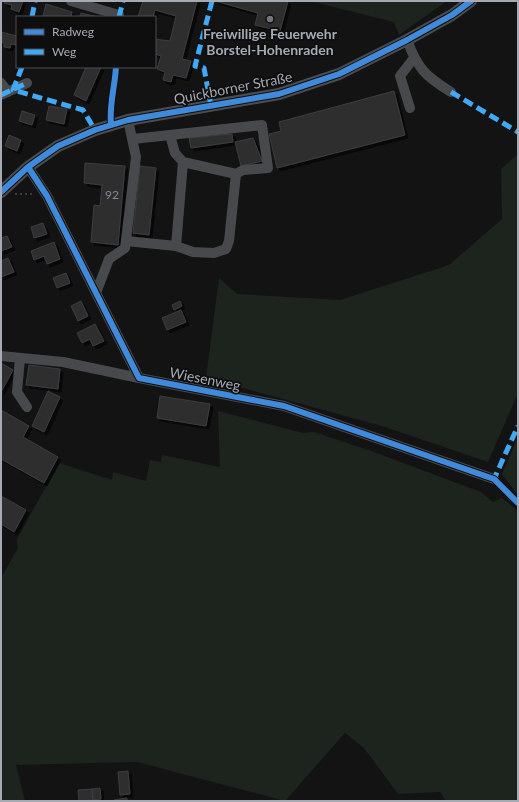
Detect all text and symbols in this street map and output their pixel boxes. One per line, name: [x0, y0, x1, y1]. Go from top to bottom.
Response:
marker: Freiwillige Feuerwehr Borstel-Hohenraden: [265, 14, 275, 24]
legend: [16, 16, 156, 68]
text: Radweg: [52, 24, 94, 39]
place label: Freiwillige Feuerwehr Borstel-Hohenraden: [203, 25, 338, 58]
text: Weg: [52, 44, 76, 59]
street label: Quickborner Straße: [172, 68, 294, 107]
house number: 92: [105, 187, 119, 202]
street label: Wiesenweg: [168, 363, 242, 394]

